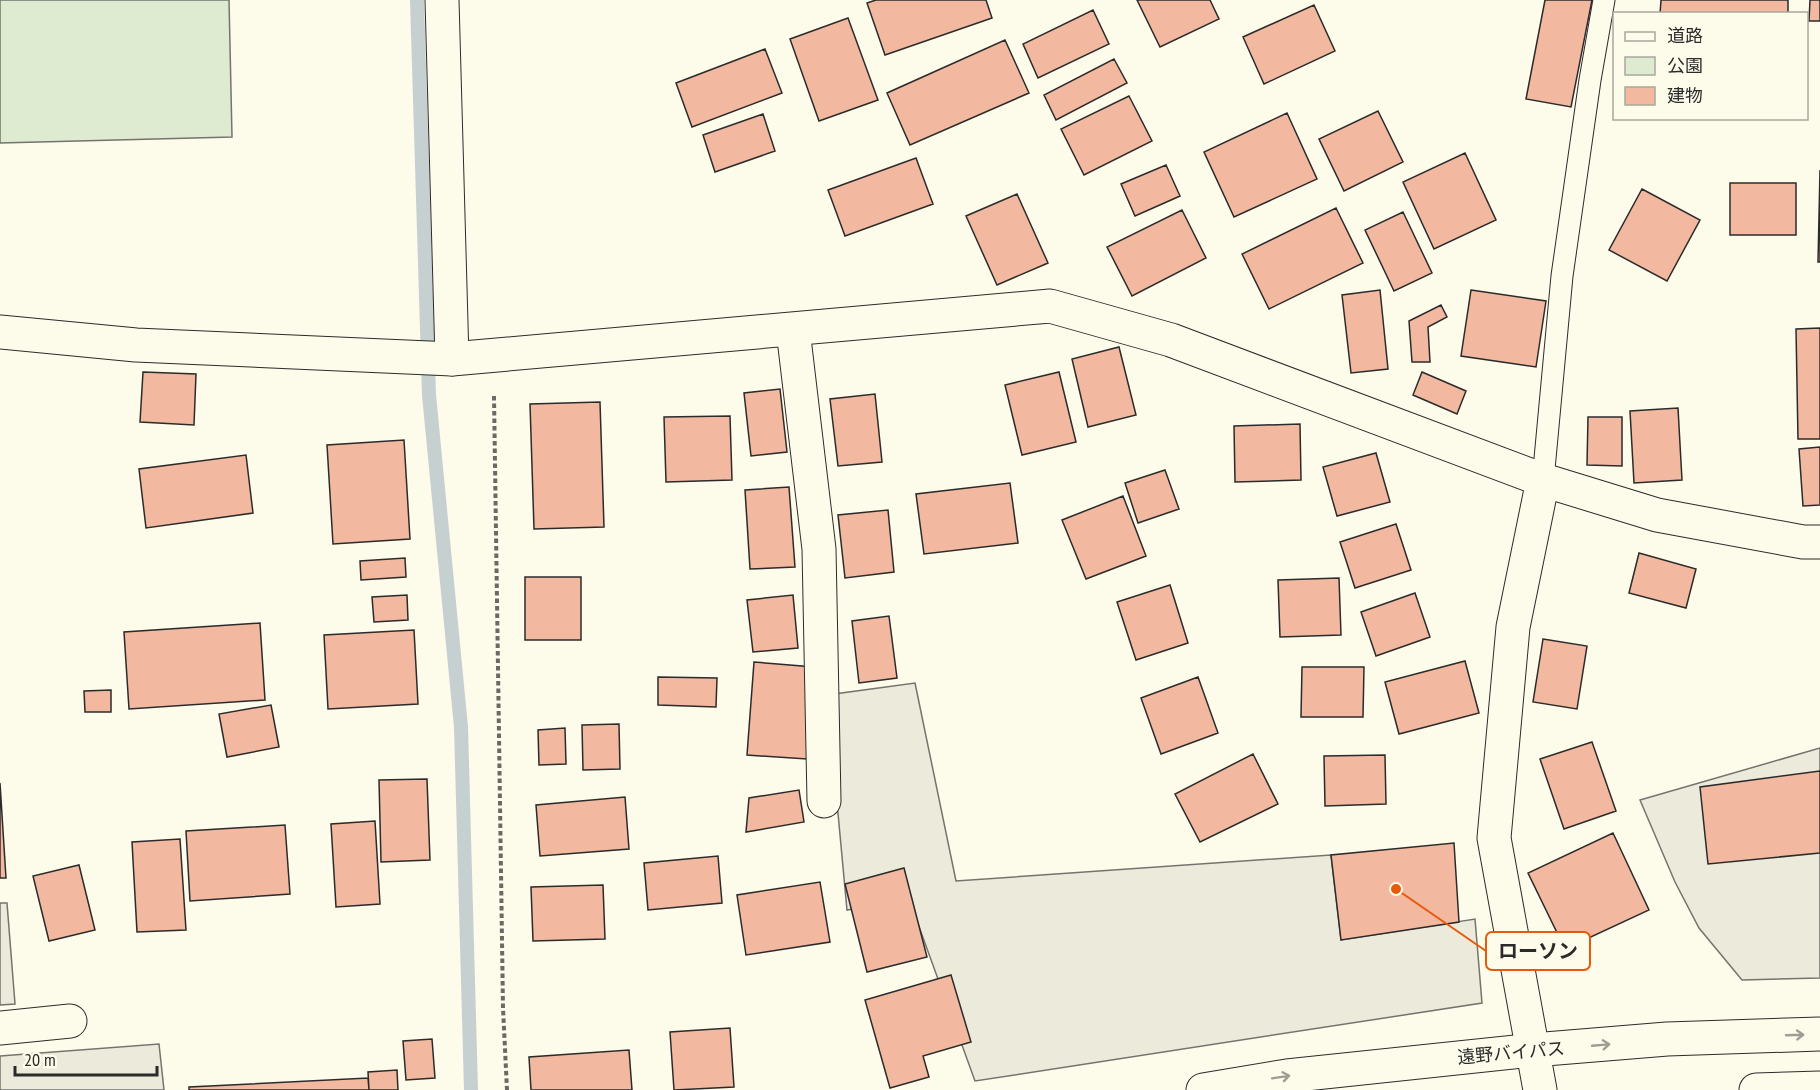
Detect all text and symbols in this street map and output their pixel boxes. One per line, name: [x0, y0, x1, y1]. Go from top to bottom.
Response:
legend: [1613, 12, 1808, 120]
text: 道路: [1667, 24, 1703, 47]
text: 公園: [1667, 54, 1703, 77]
text: 建物: [1667, 84, 1703, 107]
callout: ローソン: [1486, 932, 1590, 970]
text: ローソン: [1498, 938, 1578, 964]
one-way arrow: [1785, 1029, 1805, 1040]
street label: 遠野バイパス: [1456, 1036, 1566, 1069]
scale bar: [15, 1039, 158, 1077]
one-way arrow: [1590, 1039, 1610, 1050]
text: 20 m: [24, 1048, 56, 1071]
one-way arrow: [1271, 1071, 1291, 1082]

